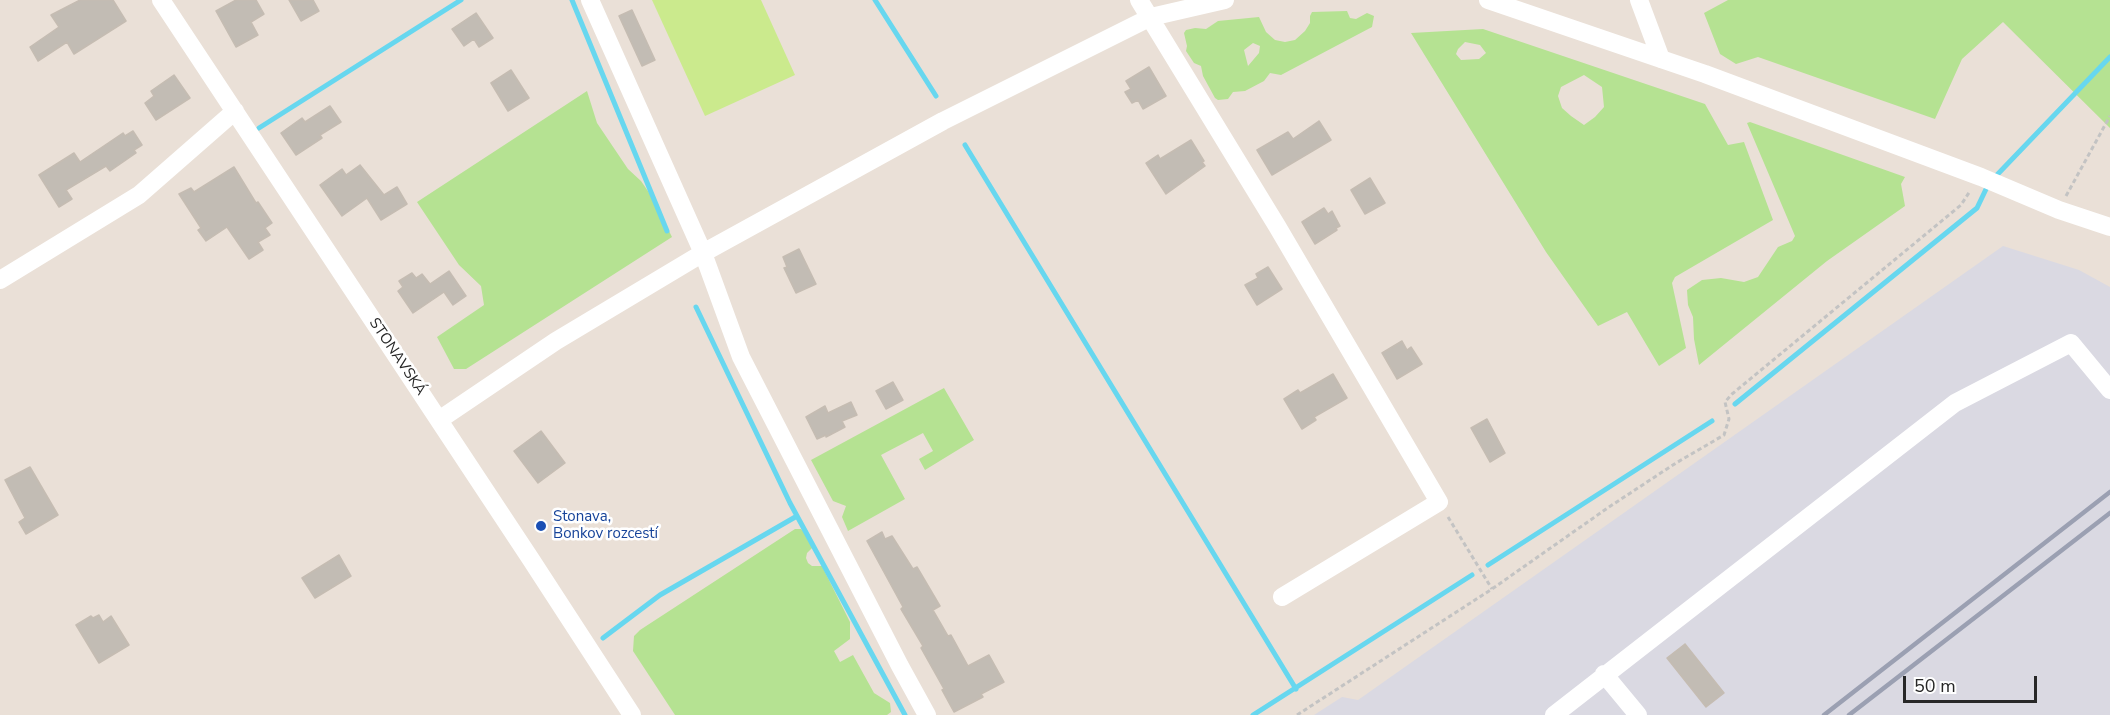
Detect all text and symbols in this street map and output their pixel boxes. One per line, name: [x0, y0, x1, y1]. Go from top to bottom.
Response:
street label: STONAVSKÁ: [365, 315, 429, 399]
place label: Stonava, Bonkov rozcestí: [553, 508, 658, 543]
marker: Stonava, Bonkov rozcestí: [534, 519, 548, 533]
scale bar: [1906, 664, 2040, 702]
text: 50 m: [1914, 674, 1956, 698]

